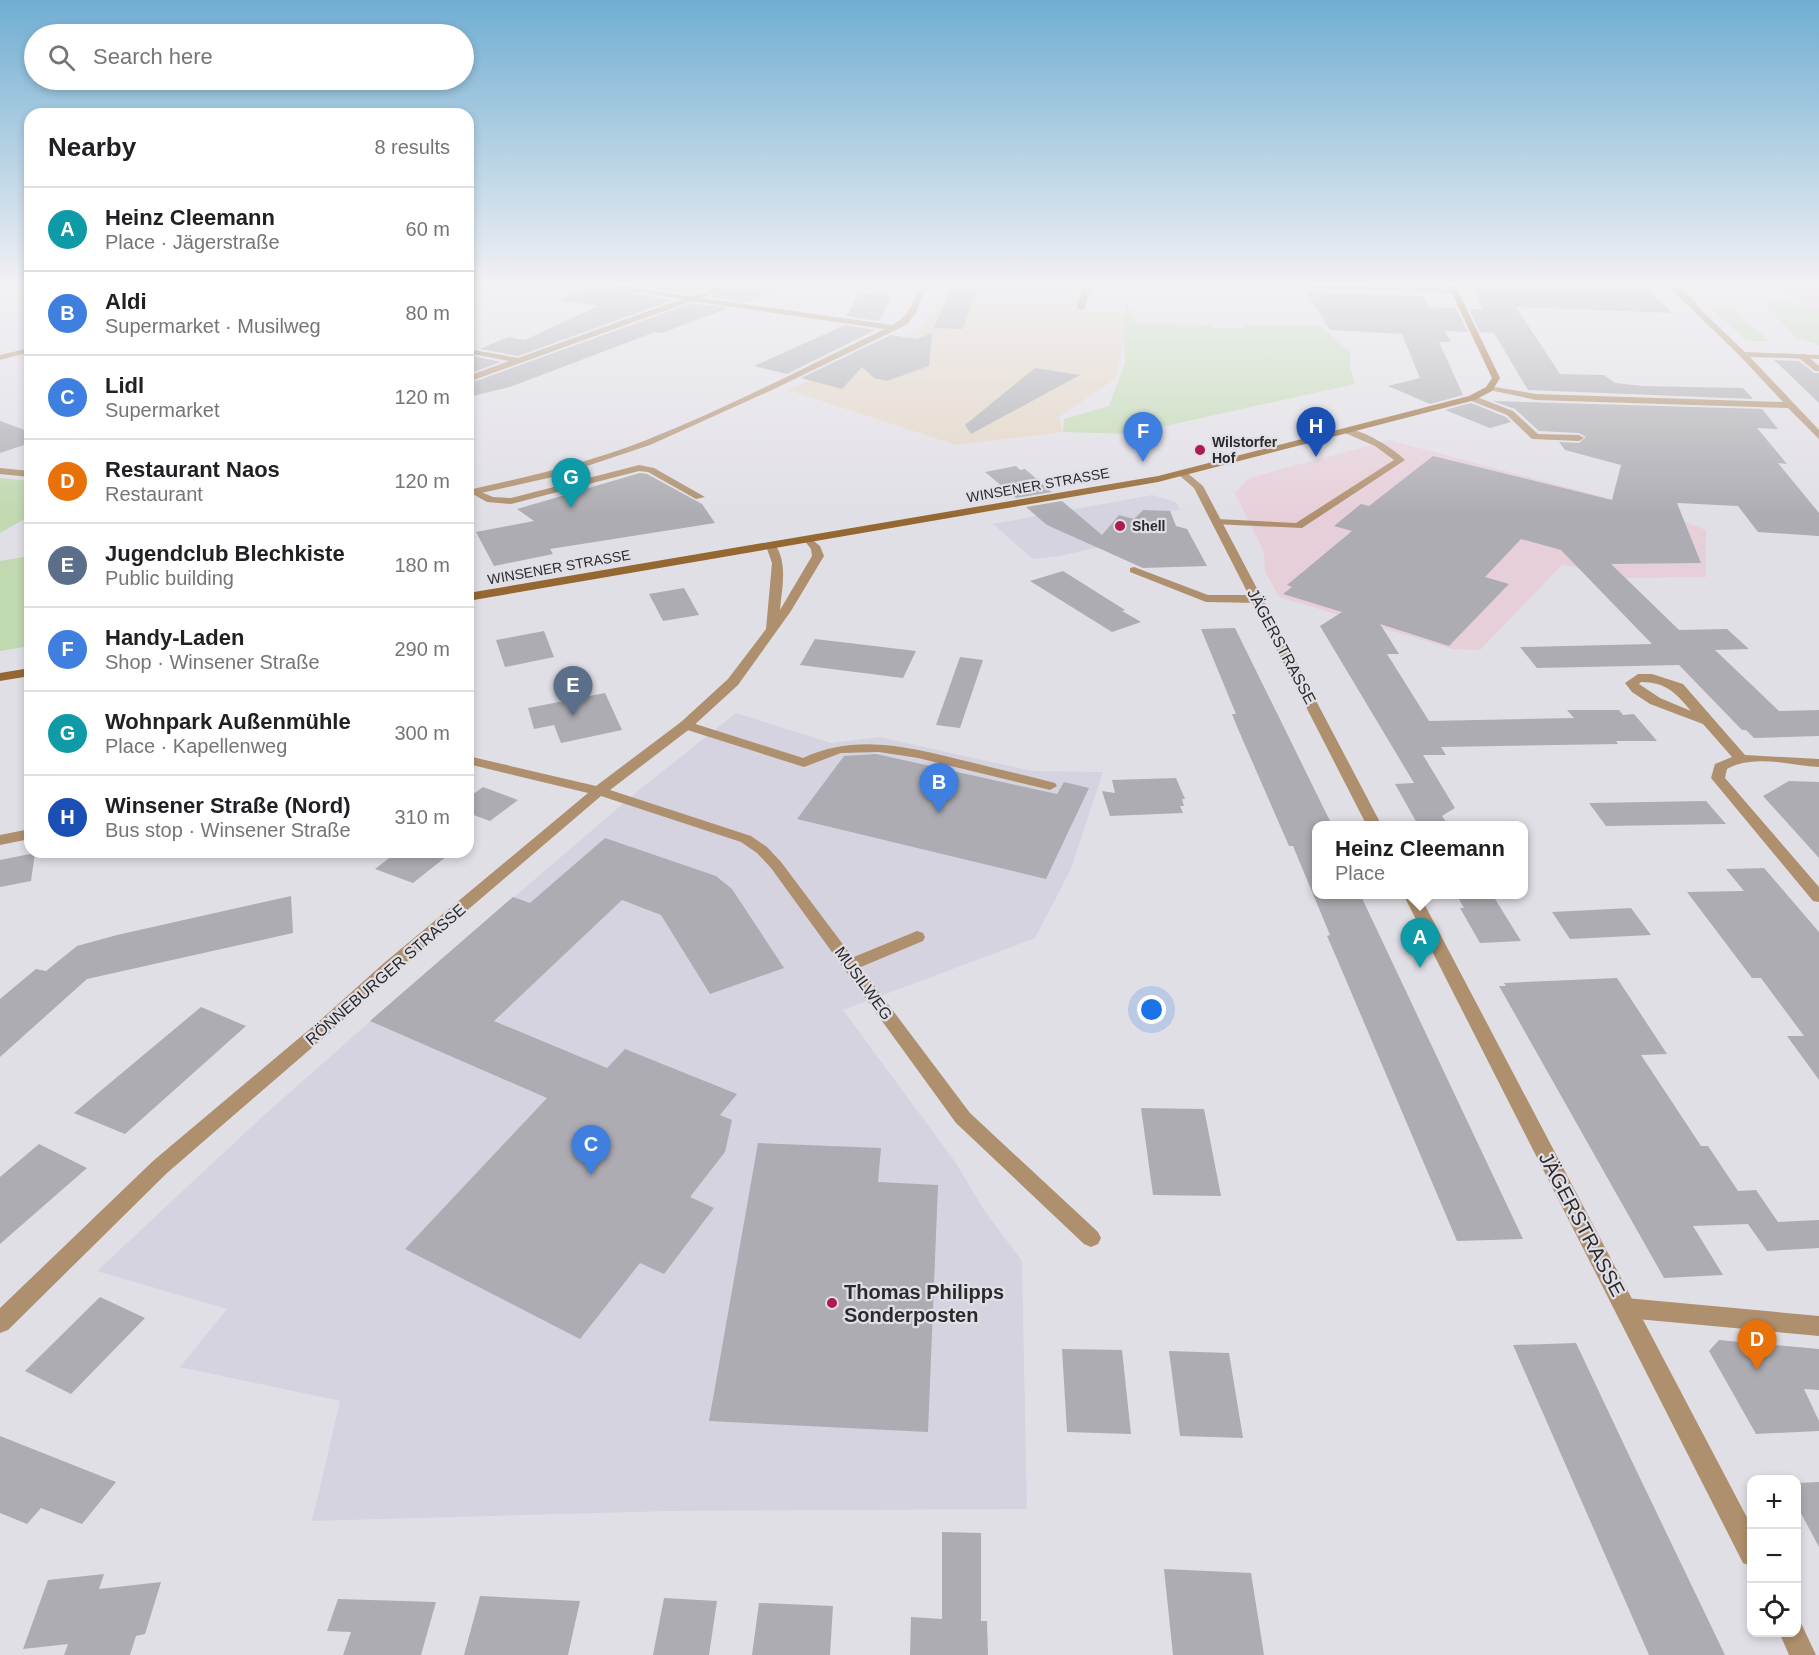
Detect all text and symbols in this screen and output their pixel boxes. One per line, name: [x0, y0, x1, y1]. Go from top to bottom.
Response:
search box: [24, 24, 474, 90]
icon: search: [45, 41, 78, 74]
text: Search here: [93, 44, 213, 69]
text: Nearby: [48, 132, 136, 162]
text: 8 results: [374, 136, 450, 158]
text: Heinz Cleemann: [105, 205, 275, 230]
text: A: [60, 218, 75, 240]
text: 60 m: [406, 218, 450, 240]
text: Place · Jägerstraße: [105, 231, 280, 253]
text: Aldi: [105, 289, 147, 314]
text: B: [60, 302, 75, 324]
text: 80 m: [406, 302, 450, 324]
text: Supermarket · Musilweg: [105, 315, 321, 337]
text: Lidl: [105, 373, 144, 398]
text: C: [60, 386, 75, 408]
text: 120 m: [394, 386, 450, 408]
text: Supermarket: [105, 399, 220, 421]
pin: H: [1296, 408, 1336, 457]
pin: F: [1124, 412, 1162, 462]
place label: Wilstorfer Hof: [1212, 434, 1278, 466]
marker: Wilstorfer Hof: [1193, 443, 1207, 457]
text: Restaurant Naos: [105, 457, 280, 482]
pin: G: [552, 458, 590, 508]
street label: WINSENER STRASSE: [965, 465, 1111, 505]
text: D: [60, 470, 75, 492]
text: 120 m: [394, 470, 450, 492]
text: Restaurant: [105, 483, 203, 505]
place label: Shell: [1132, 518, 1165, 534]
marker: Shell: [1113, 519, 1127, 533]
text: Jugendclub Blechkiste: [105, 541, 345, 566]
street label: WINSENER STRASSE: [486, 547, 632, 587]
text: E: [61, 554, 74, 576]
text: 180 m: [394, 554, 450, 576]
text: Public building: [105, 567, 234, 589]
street label: JÄGERSTRASSE: [1244, 586, 1319, 707]
text: Handy-Laden: [105, 625, 244, 650]
text: F: [61, 638, 74, 660]
text: 290 m: [394, 638, 450, 660]
text: Shop · Winsener Straße: [105, 651, 320, 673]
pin: E: [554, 666, 592, 716]
text: Wohnpark Außenmühle: [105, 709, 351, 734]
text: G: [60, 722, 75, 744]
text: 300 m: [394, 722, 450, 744]
text: Place · Kapellenweg: [105, 735, 287, 757]
pin: B: [920, 764, 958, 813]
text: Winsener Straße (Nord): [105, 793, 351, 818]
text: H: [60, 806, 75, 828]
text: 310 m: [394, 806, 450, 828]
text: Bus stop · Winsener Straße: [105, 819, 351, 841]
popup: [1312, 821, 1528, 899]
text: Heinz Cleemann: [1335, 836, 1505, 861]
text: Place: [1335, 862, 1385, 884]
street label: RÖNNEBURGER STRASSE: [302, 901, 468, 1048]
pin: A: [1400, 918, 1440, 968]
street label: MUSILWEG: [831, 944, 896, 1023]
your location: [1137, 995, 1166, 1024]
pin: C: [572, 1126, 610, 1175]
street label: JÄGERSTRASSE: [1535, 1148, 1629, 1300]
place label: Thomas Philipps Sonderposten: [844, 1281, 1004, 1326]
marker: Thomas Philipps Sonderposten: [825, 1296, 839, 1310]
pin: D: [1738, 1320, 1776, 1370]
map controls: [1747, 1475, 1801, 1637]
button: +: [1747, 1475, 1801, 1529]
button: −: [1747, 1529, 1801, 1583]
button: locate: [1747, 1583, 1801, 1637]

